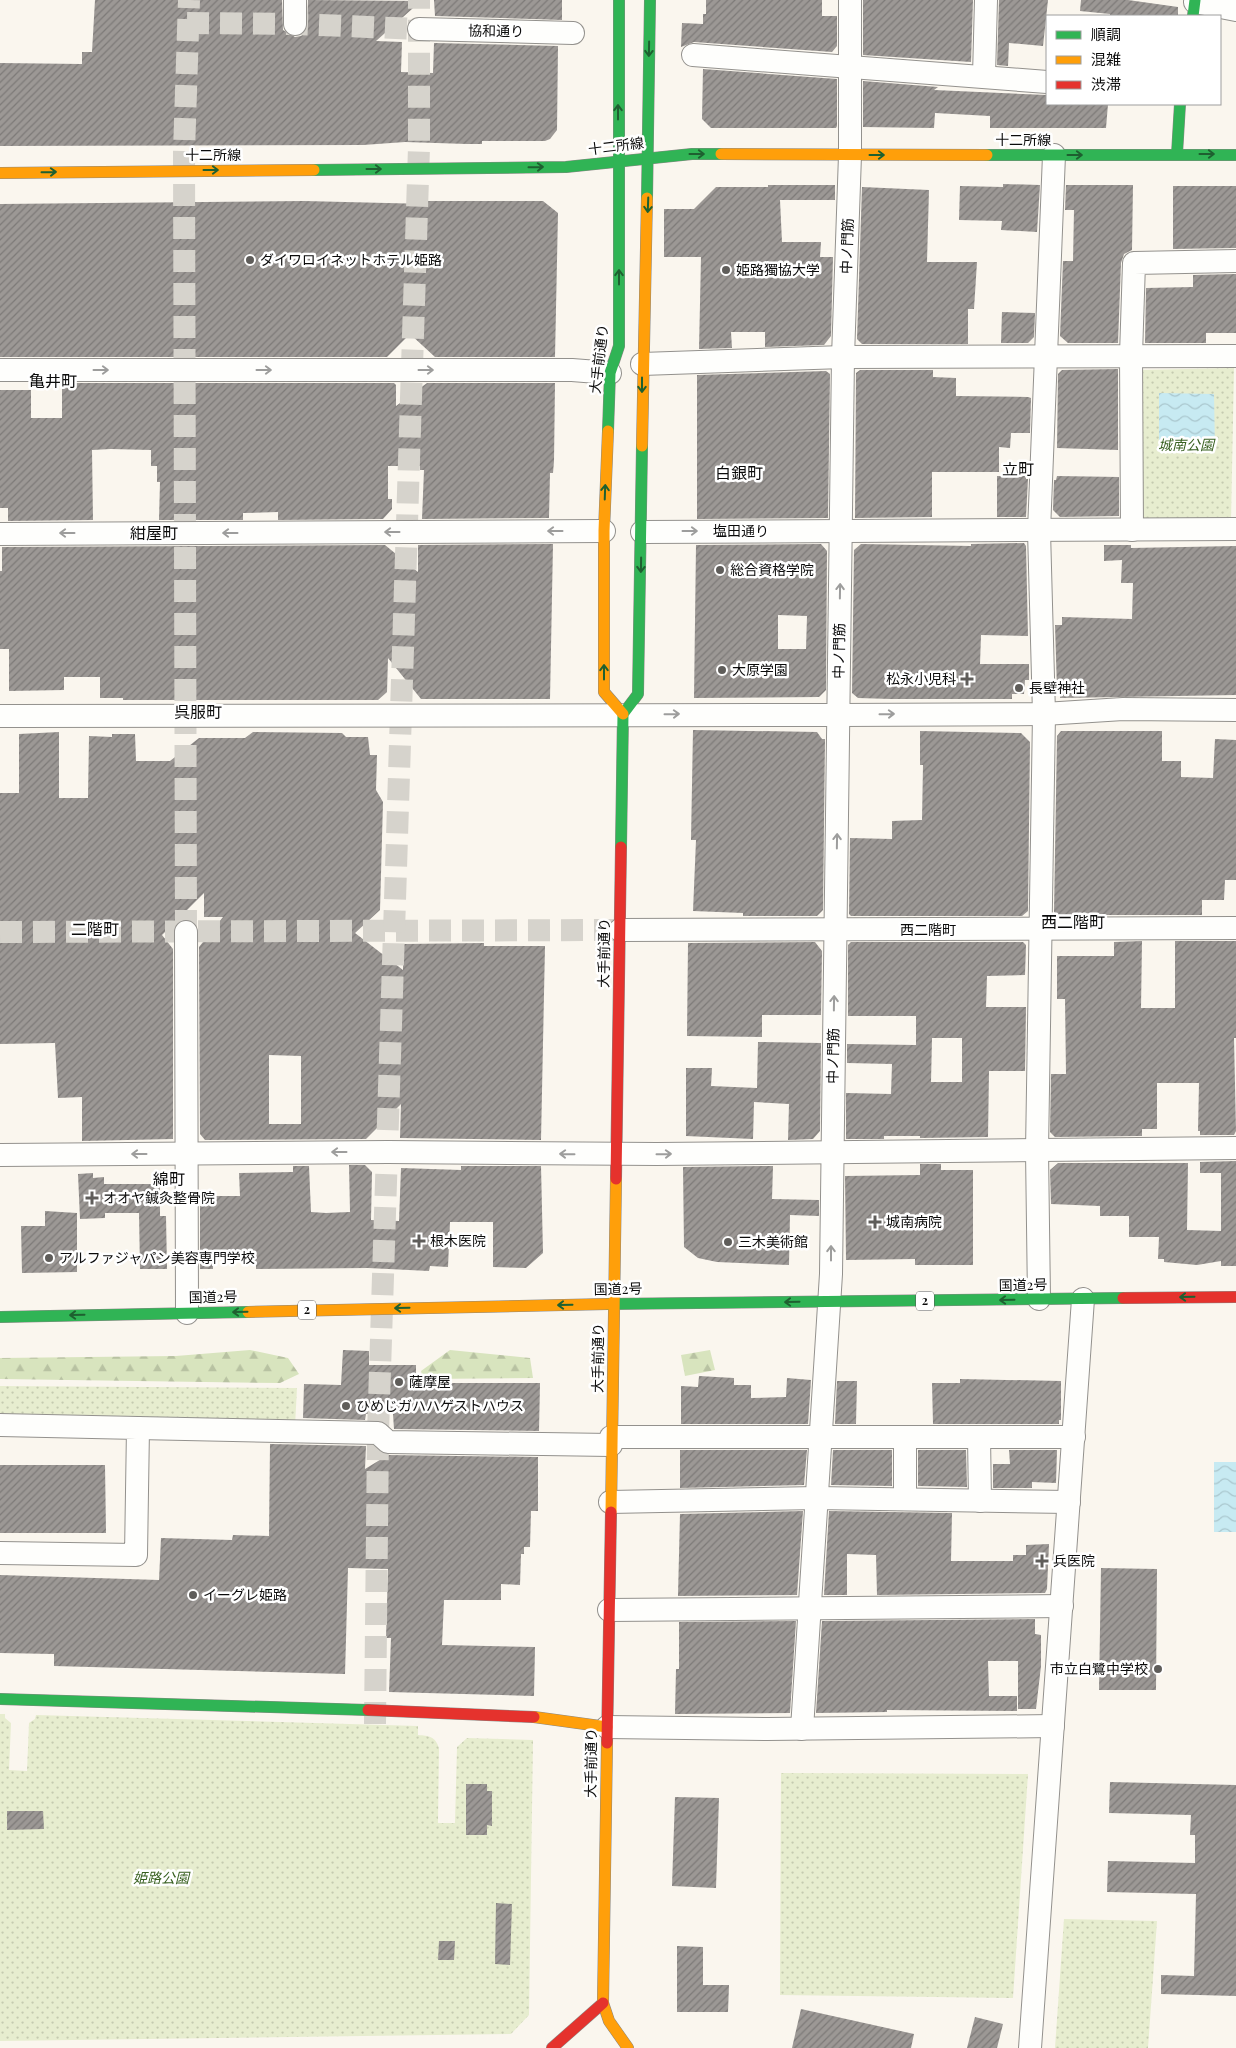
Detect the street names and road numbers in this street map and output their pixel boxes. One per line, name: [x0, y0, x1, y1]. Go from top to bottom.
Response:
street label: 協和通り: [468, 21, 524, 40]
street label: 十二所線: [995, 130, 1051, 149]
street label: 十二所線: [587, 133, 645, 158]
street label: 十二所線: [185, 145, 241, 164]
street label: 中ノ門筋: [836, 218, 857, 274]
street label: 大手前通り: [585, 323, 612, 395]
street label: 塩田通り: [713, 521, 769, 540]
street label: 中ノ門筋: [829, 623, 848, 679]
street label: 大手前通り: [593, 918, 614, 988]
street label: 西二階町: [900, 920, 956, 939]
street label: 中ノ門筋: [823, 1028, 842, 1084]
street label: 国道2号: [998, 1275, 1048, 1294]
street label: 国道2号: [593, 1279, 643, 1298]
street label: 国道2号: [188, 1287, 238, 1306]
road number: 2: [916, 1292, 934, 1310]
road number: 2: [298, 1300, 316, 1320]
street label: 大手前通り: [587, 1323, 608, 1393]
street label: 大手前通り: [580, 1728, 601, 1798]

